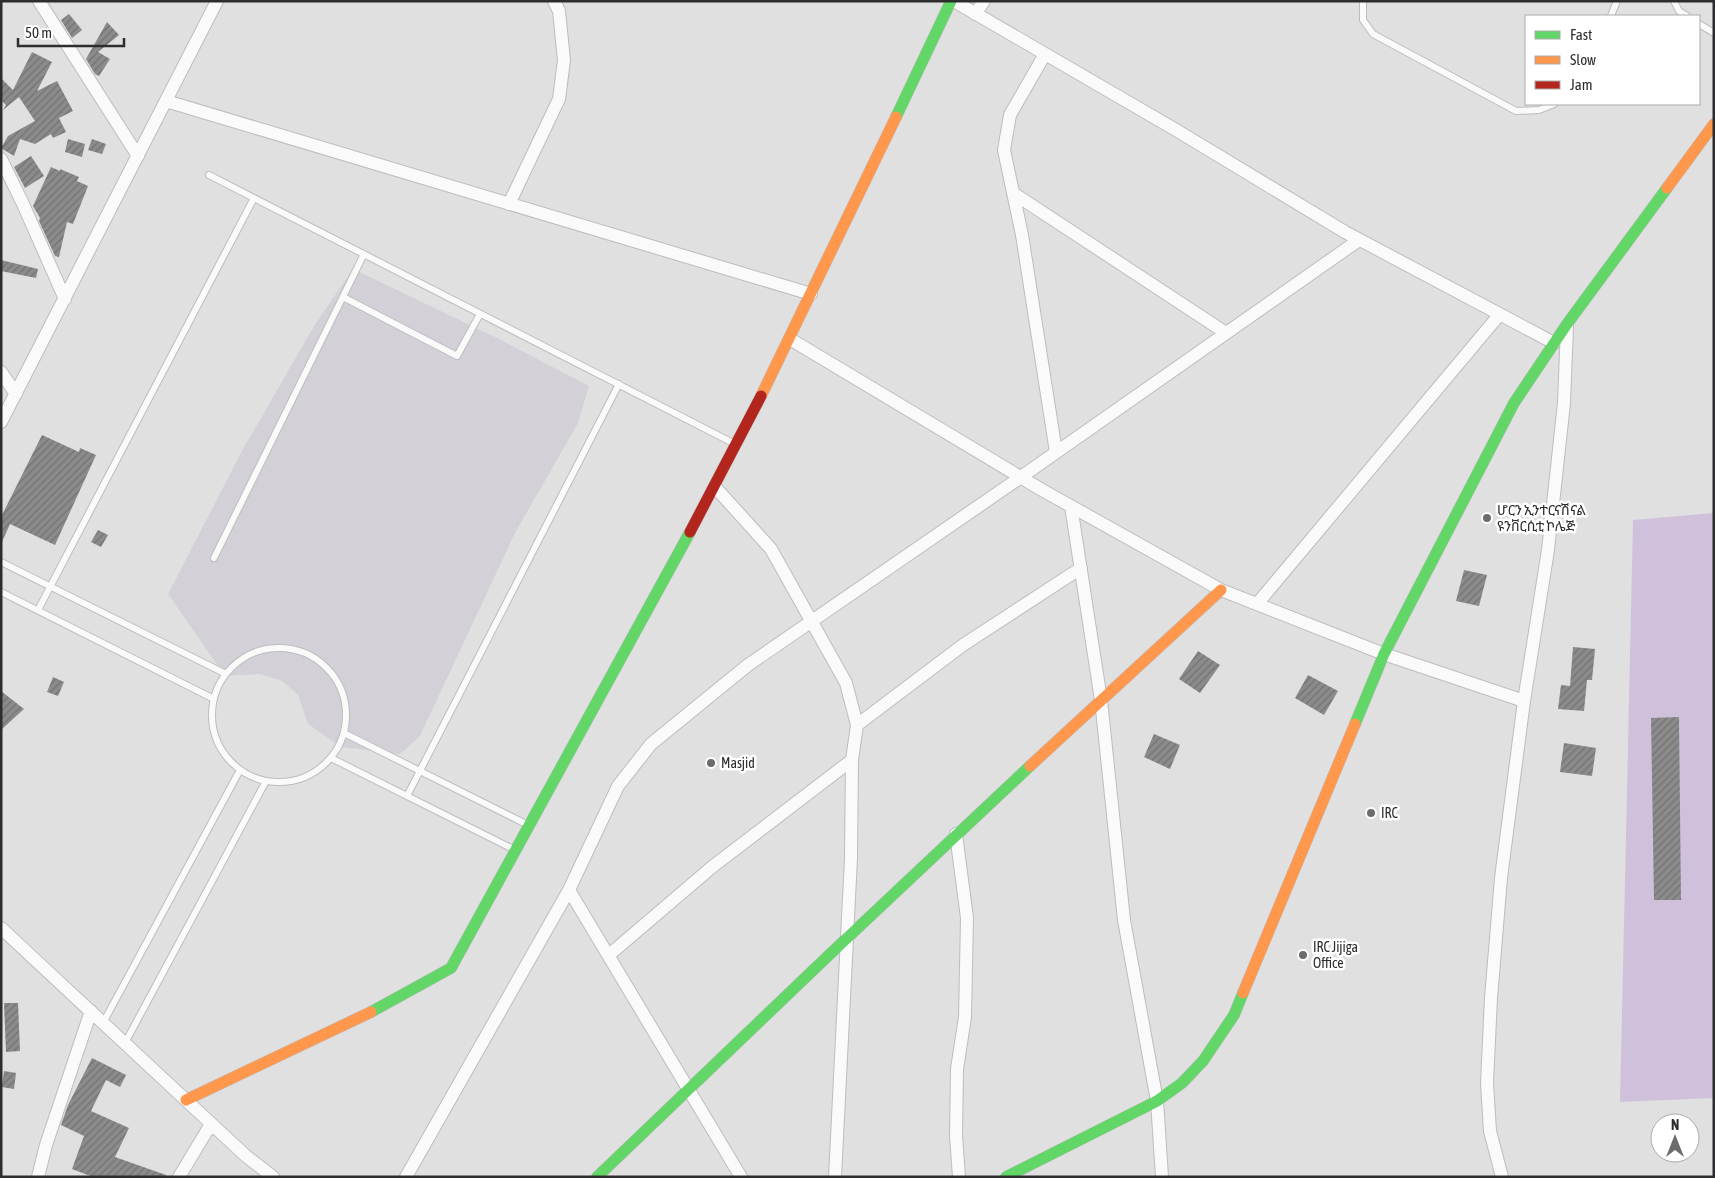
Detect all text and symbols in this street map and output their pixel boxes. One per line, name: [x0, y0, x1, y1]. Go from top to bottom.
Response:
scale bar: [18, 15, 124, 47]
legend: [1525, 15, 1700, 105]
text: 50 m: [25, 24, 52, 41]
text: Fast: [1570, 26, 1592, 43]
text: Slow: [1570, 51, 1596, 68]
text: Jam: [1570, 76, 1593, 93]
place label: ሆርን ኢንተርናሽናል ዩንቨርሲቲ ኮሌጅ: [1497, 502, 1586, 534]
marker: ሆርን ኢንተርናሽናል ዩንቨርሲቲ ኮሌጅ: [1481, 512, 1493, 524]
place label: Masjid: [721, 755, 755, 771]
marker: Masjid: [705, 757, 717, 769]
place label: IRC: [1381, 805, 1398, 821]
marker: IRC: [1365, 807, 1377, 819]
place label: IRC Jijiga Office: [1313, 939, 1358, 971]
marker: IRC Jijiga Office: [1297, 949, 1309, 961]
north arrow: [1650, 1113, 1700, 1163]
text: N: [1671, 1117, 1679, 1133]

